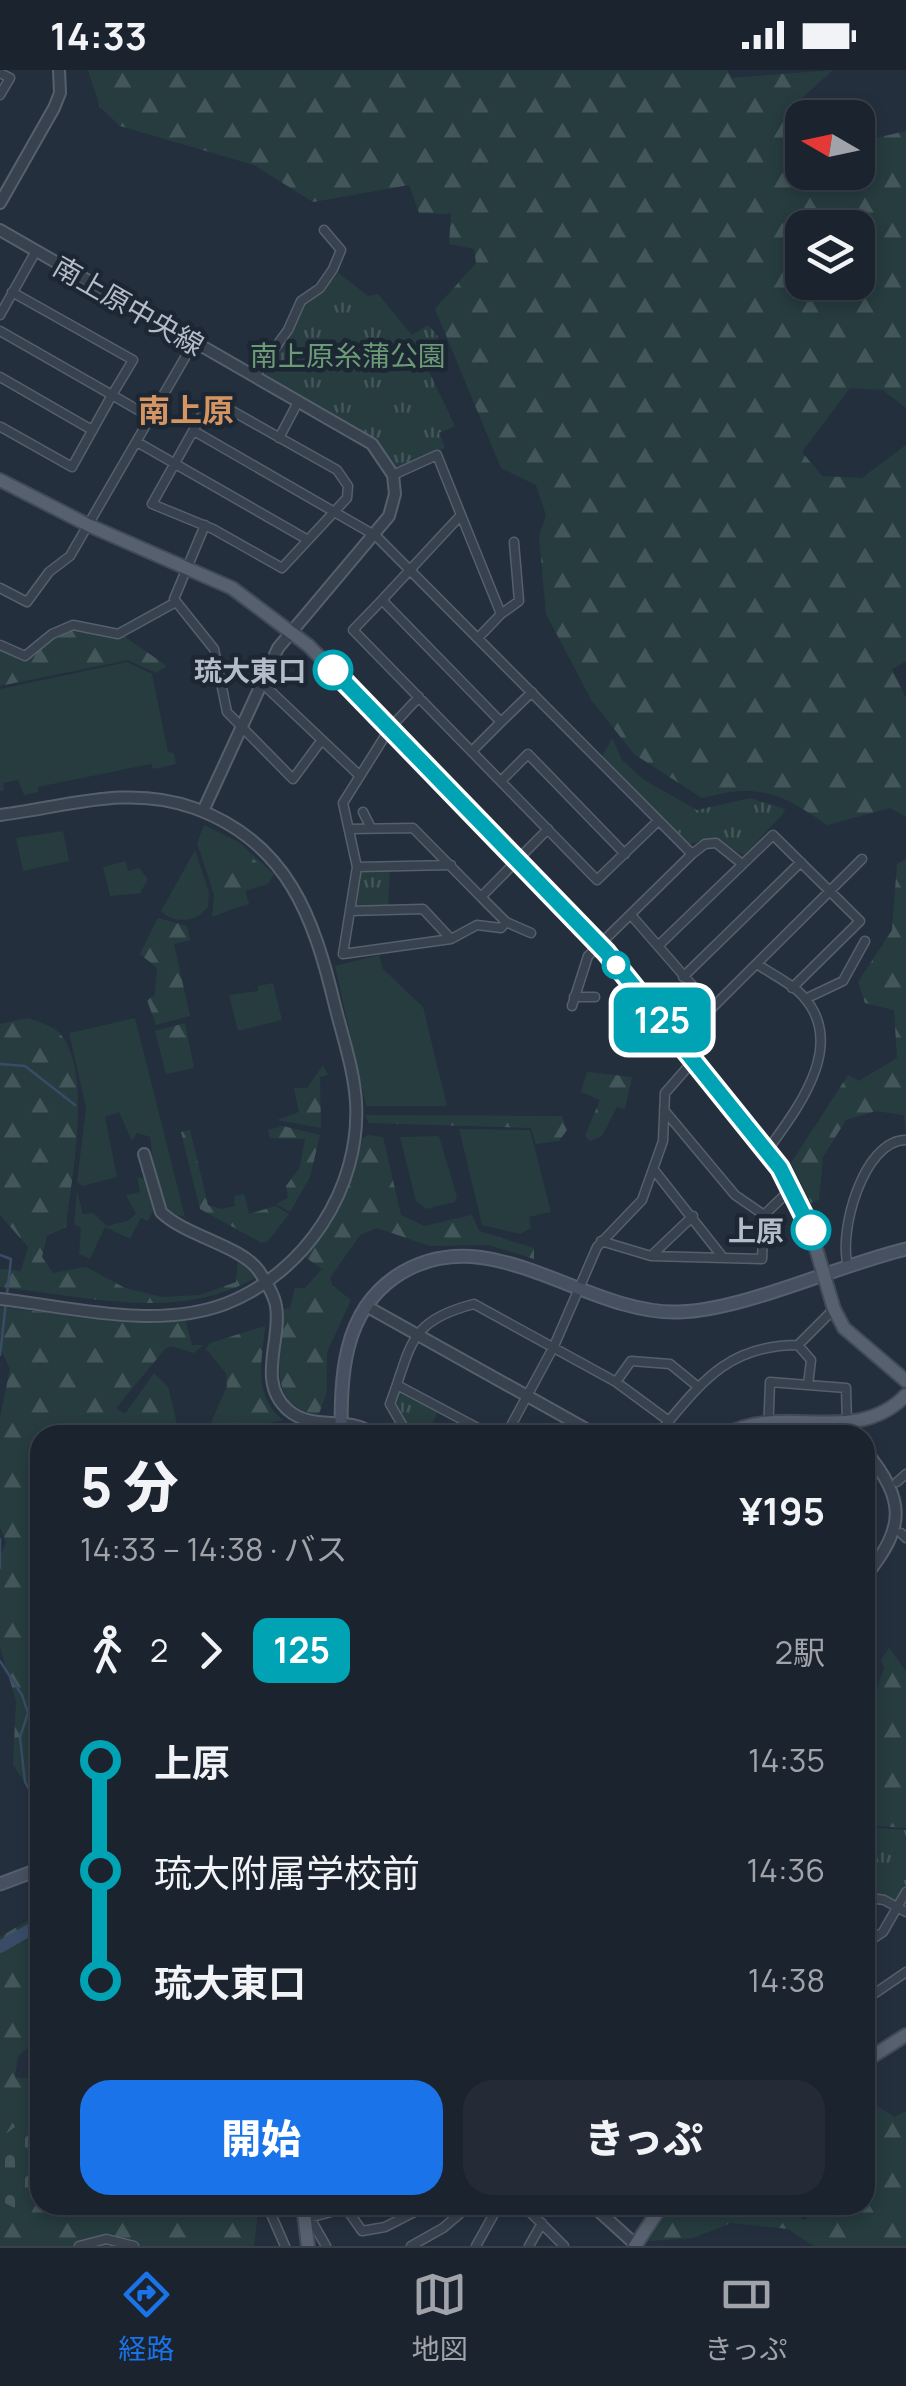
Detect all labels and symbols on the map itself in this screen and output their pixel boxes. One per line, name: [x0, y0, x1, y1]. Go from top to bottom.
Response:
north arrow: [785, 100, 875, 190]
street label: 南上原中央線: [47, 247, 211, 363]
park label: 南上原糸蒲公園: [250, 336, 446, 374]
district label: 南上原: [138, 388, 234, 432]
place label: 琉大東口: [194, 651, 306, 689]
marker: 琉大東口: [314, 651, 352, 689]
unlabelled marker: [603, 952, 629, 978]
line badge: 125: [604, 988, 720, 1052]
place label: 上原: [728, 1211, 784, 1249]
marker: 上原: [792, 1211, 830, 1249]

